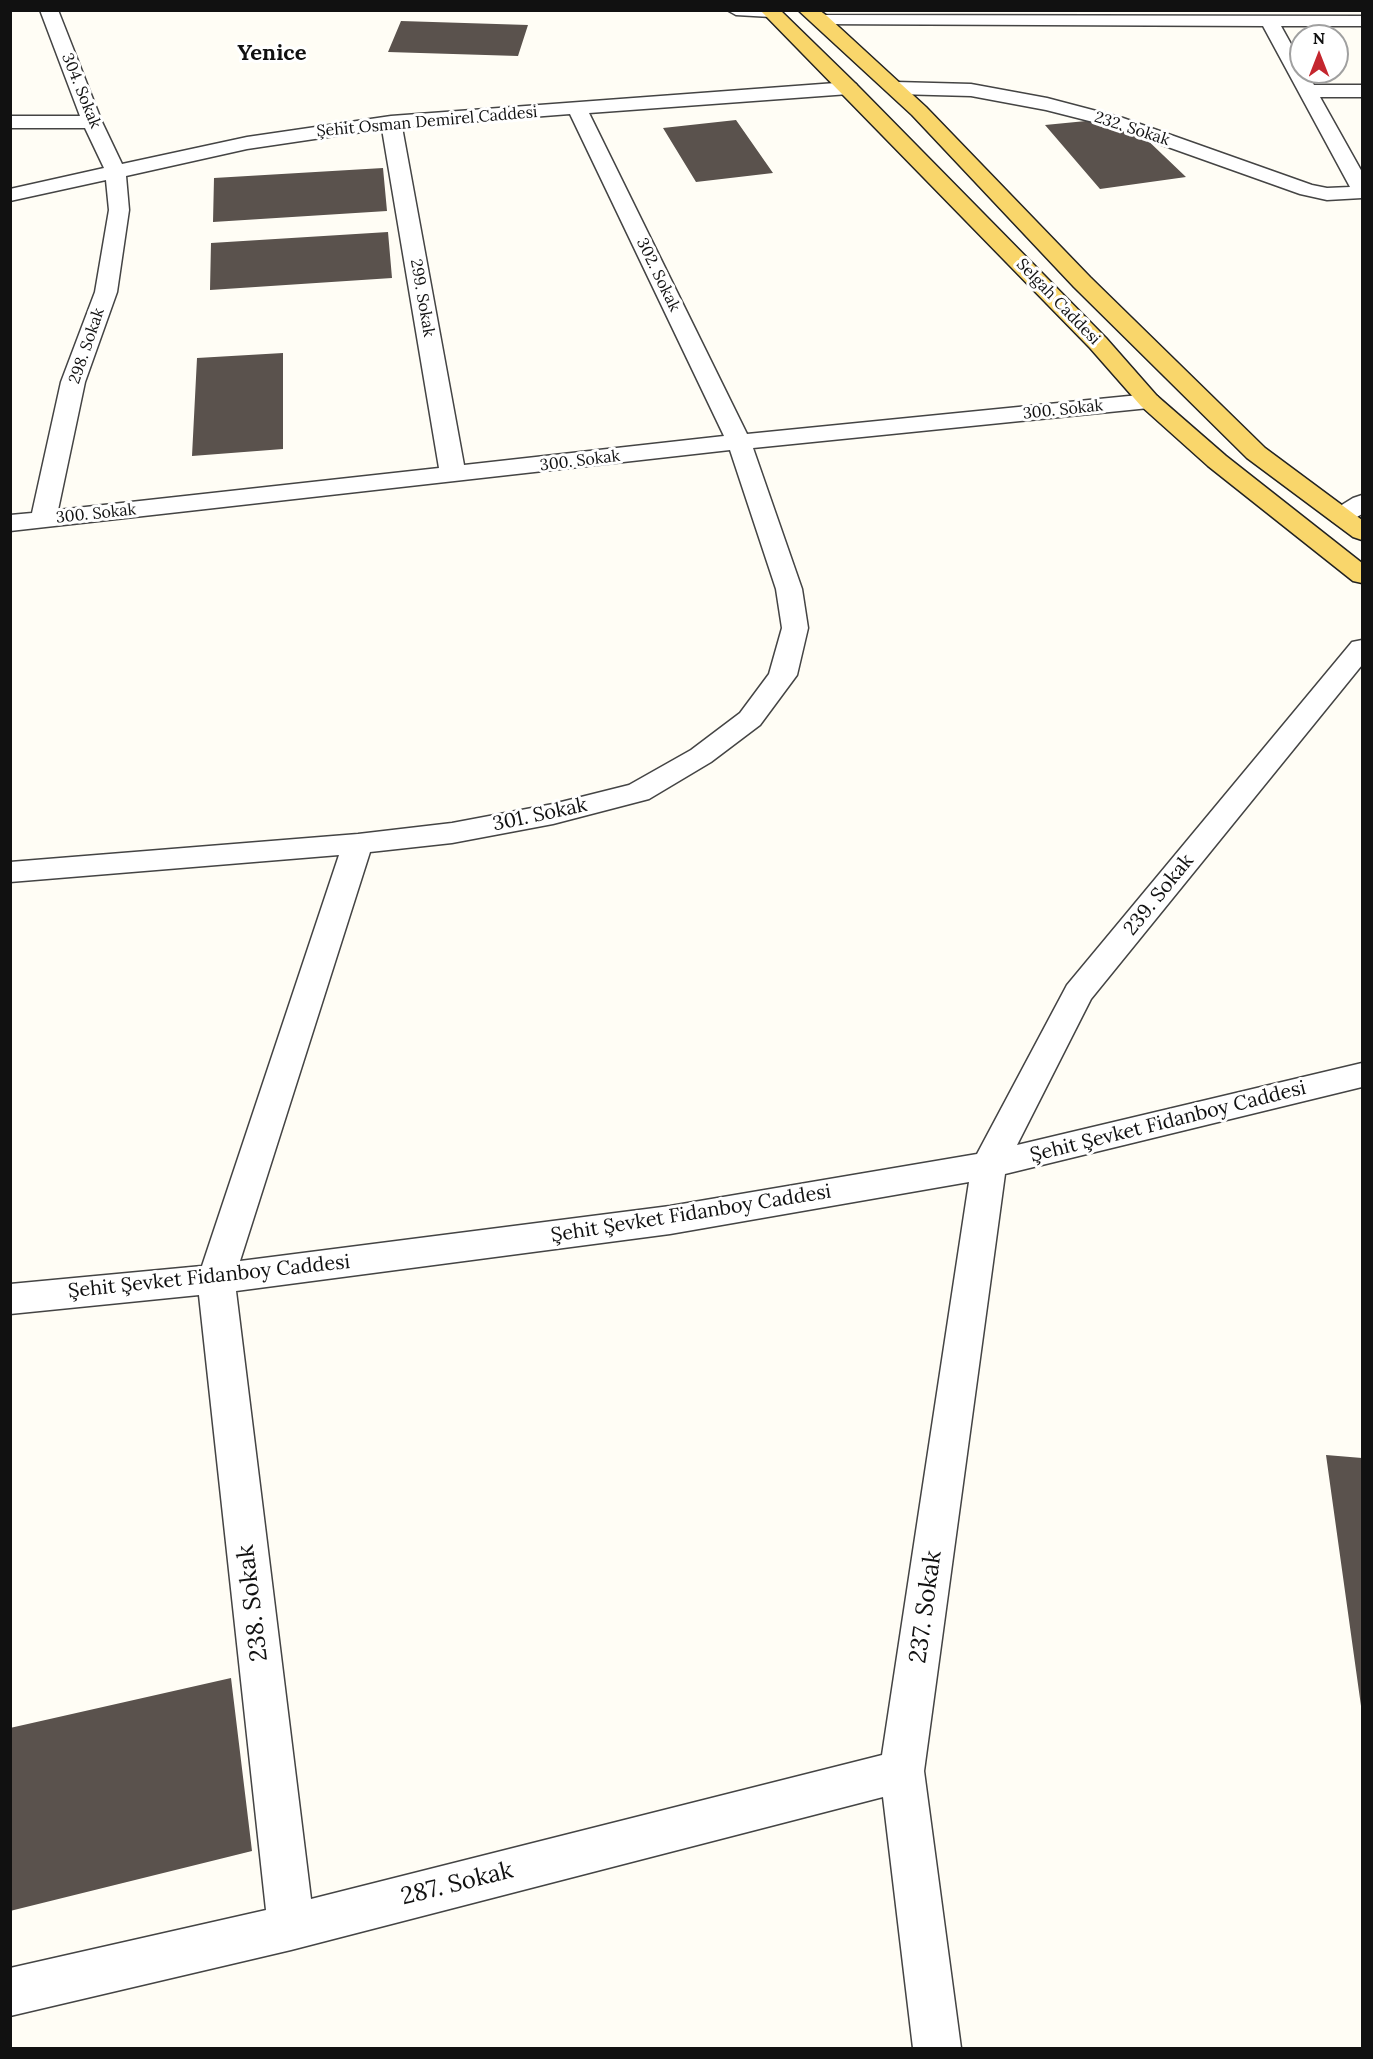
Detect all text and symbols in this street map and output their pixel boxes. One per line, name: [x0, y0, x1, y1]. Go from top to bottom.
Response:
north arrow: [1289, 24, 1349, 84]
text: N: [1313, 28, 1325, 48]
district label: Yenice: [237, 41, 307, 67]
street label: 304. Sokak: [57, 51, 105, 131]
street label: Şehit Osman Demirel Caddesi: [316, 103, 538, 141]
street label: 232. Sokak: [1092, 108, 1172, 150]
street label: 302. Sokak: [632, 235, 684, 315]
street label: Selgah Caddesi: [1012, 255, 1104, 349]
street label: 299. Sokak: [406, 258, 438, 338]
street label: 298. Sokak: [65, 306, 109, 386]
street label: 300. Sokak: [1022, 396, 1104, 424]
street label: 300. Sokak: [539, 447, 621, 475]
street label: 300. Sokak: [55, 500, 137, 528]
street label: 301. Sokak: [491, 793, 589, 837]
street label: 239. Sokak: [1119, 849, 1199, 941]
street label: Şehit Şevket Fidanboy Caddesi: [1028, 1076, 1308, 1168]
street label: Şehit Şevket Fidanboy Caddesi: [549, 1180, 833, 1248]
street label: Şehit Şevket Fidanboy Caddesi: [67, 1250, 351, 1304]
street label: 238. Sokak: [232, 1543, 274, 1663]
street label: 237. Sokak: [904, 1549, 948, 1665]
street label: 287. Sokak: [398, 1856, 516, 1912]

